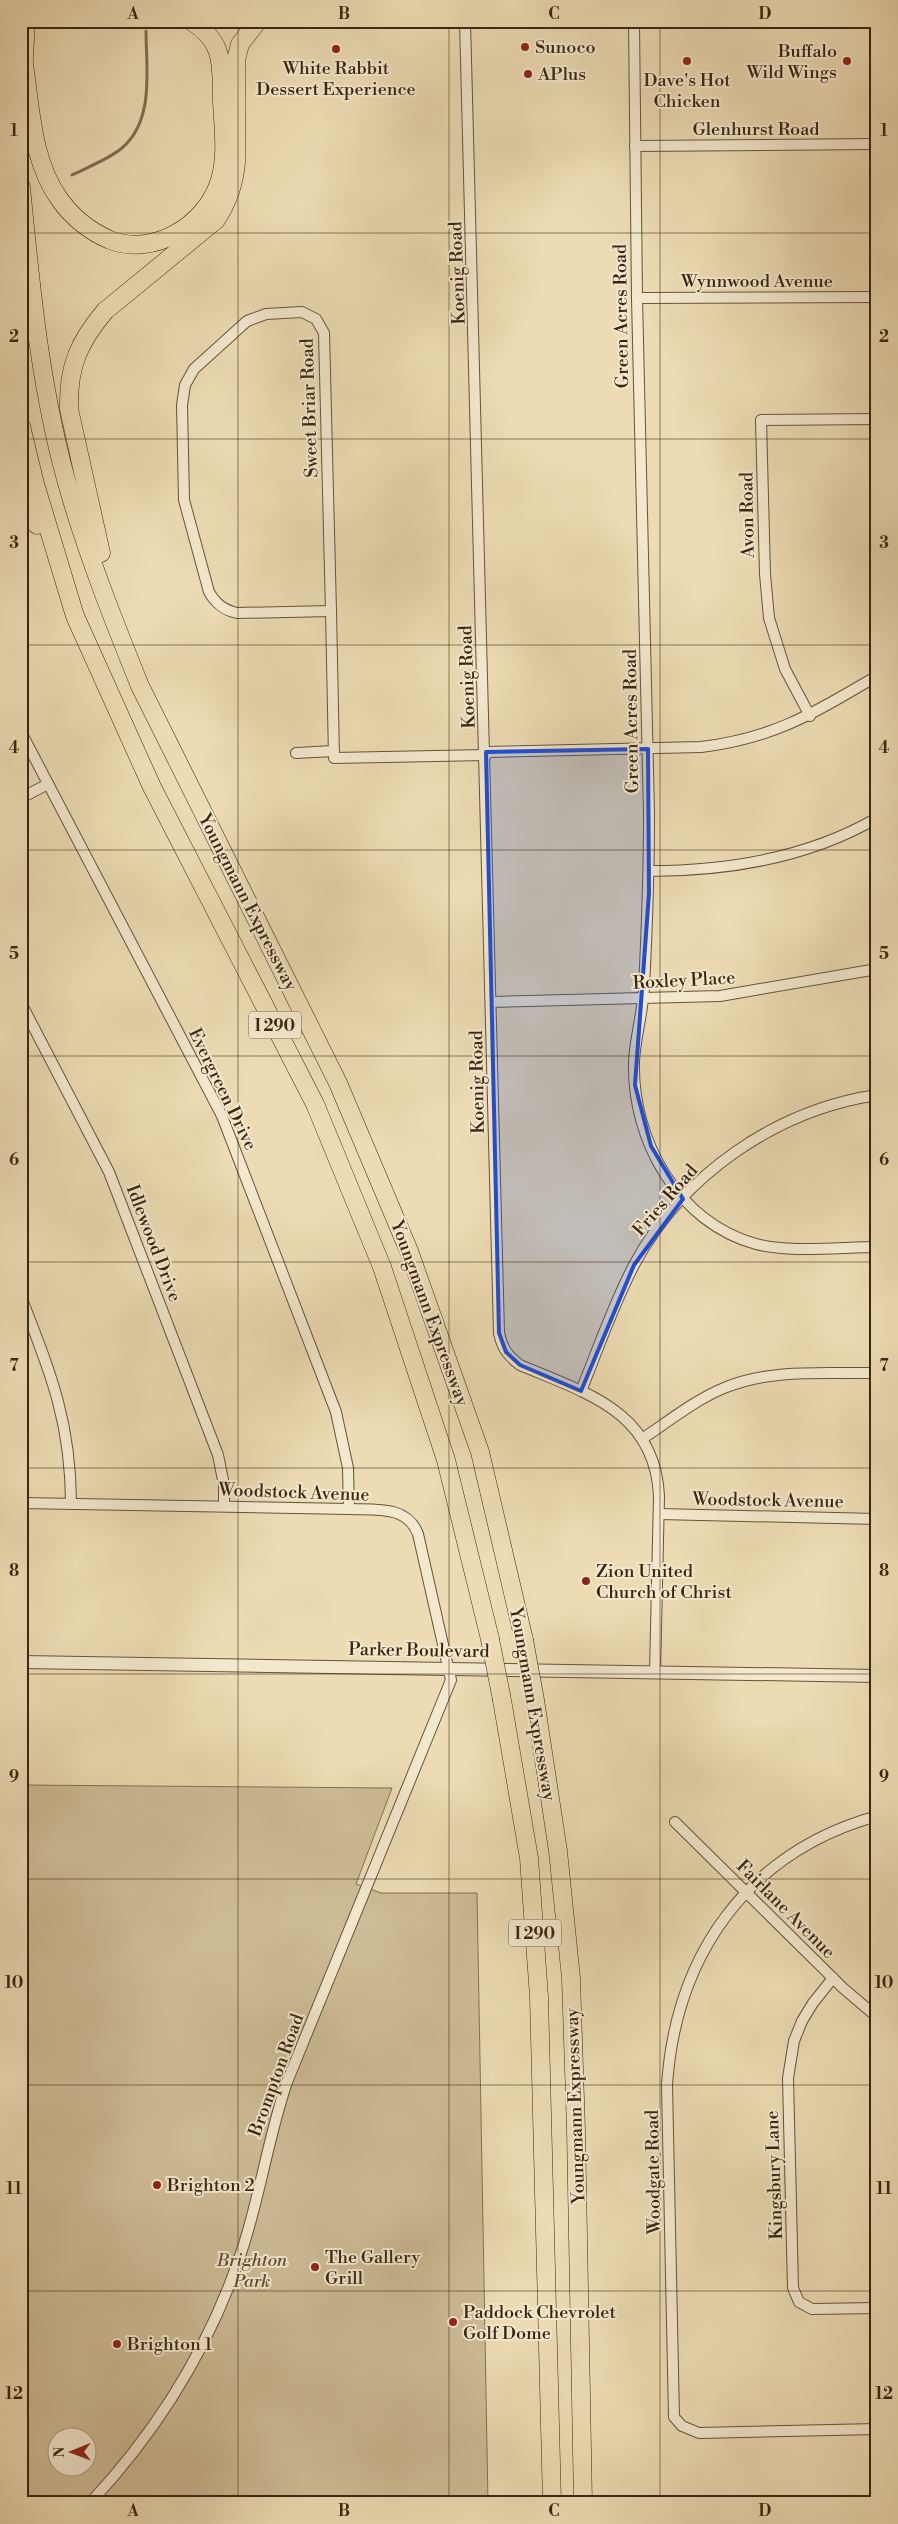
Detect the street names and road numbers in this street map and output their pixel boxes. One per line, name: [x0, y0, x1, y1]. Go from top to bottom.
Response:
street label: Glenhurst Road: [692, 118, 820, 141]
street label: Koenig Road: [444, 220, 471, 325]
street label: Green Acres Road: [609, 243, 634, 388]
street label: Wynnwood Avenue: [680, 270, 833, 293]
street label: Sweet Briar Road: [296, 337, 323, 478]
street label: Avon Road: [735, 471, 760, 559]
street label: Koenig Road: [454, 624, 481, 729]
street label: Green Acres Road: [619, 648, 644, 793]
street label: Youngmann Expressway: [192, 809, 302, 995]
street label: Roxley Place: [632, 966, 736, 995]
road number: I 290: [249, 1012, 301, 1038]
street label: Evergreen Drive: [183, 1024, 262, 1154]
street label: Koenig Road: [465, 1029, 490, 1134]
street label: Fries Road: [628, 1159, 703, 1241]
street label: Idlewood Drive: [121, 1181, 186, 1305]
street label: Youngmann Expressway: [385, 1216, 474, 1409]
street label: Woodstock Avenue: [217, 1478, 370, 1507]
street label: Woodstock Avenue: [691, 1488, 844, 1513]
street label: Youngmann Expressway: [504, 1605, 561, 1803]
street label: Parker Boulevard: [348, 1638, 491, 1663]
street label: Fairlane Avenue: [731, 1855, 840, 1964]
road number: I 290: [509, 1920, 561, 1946]
street label: Youngmann Expressway: [561, 2007, 590, 2205]
street label: Brompton Road: [243, 2010, 310, 2141]
street label: Woodgate Road: [641, 2109, 666, 2236]
street label: Kingsbury Lane: [761, 2110, 788, 2240]

